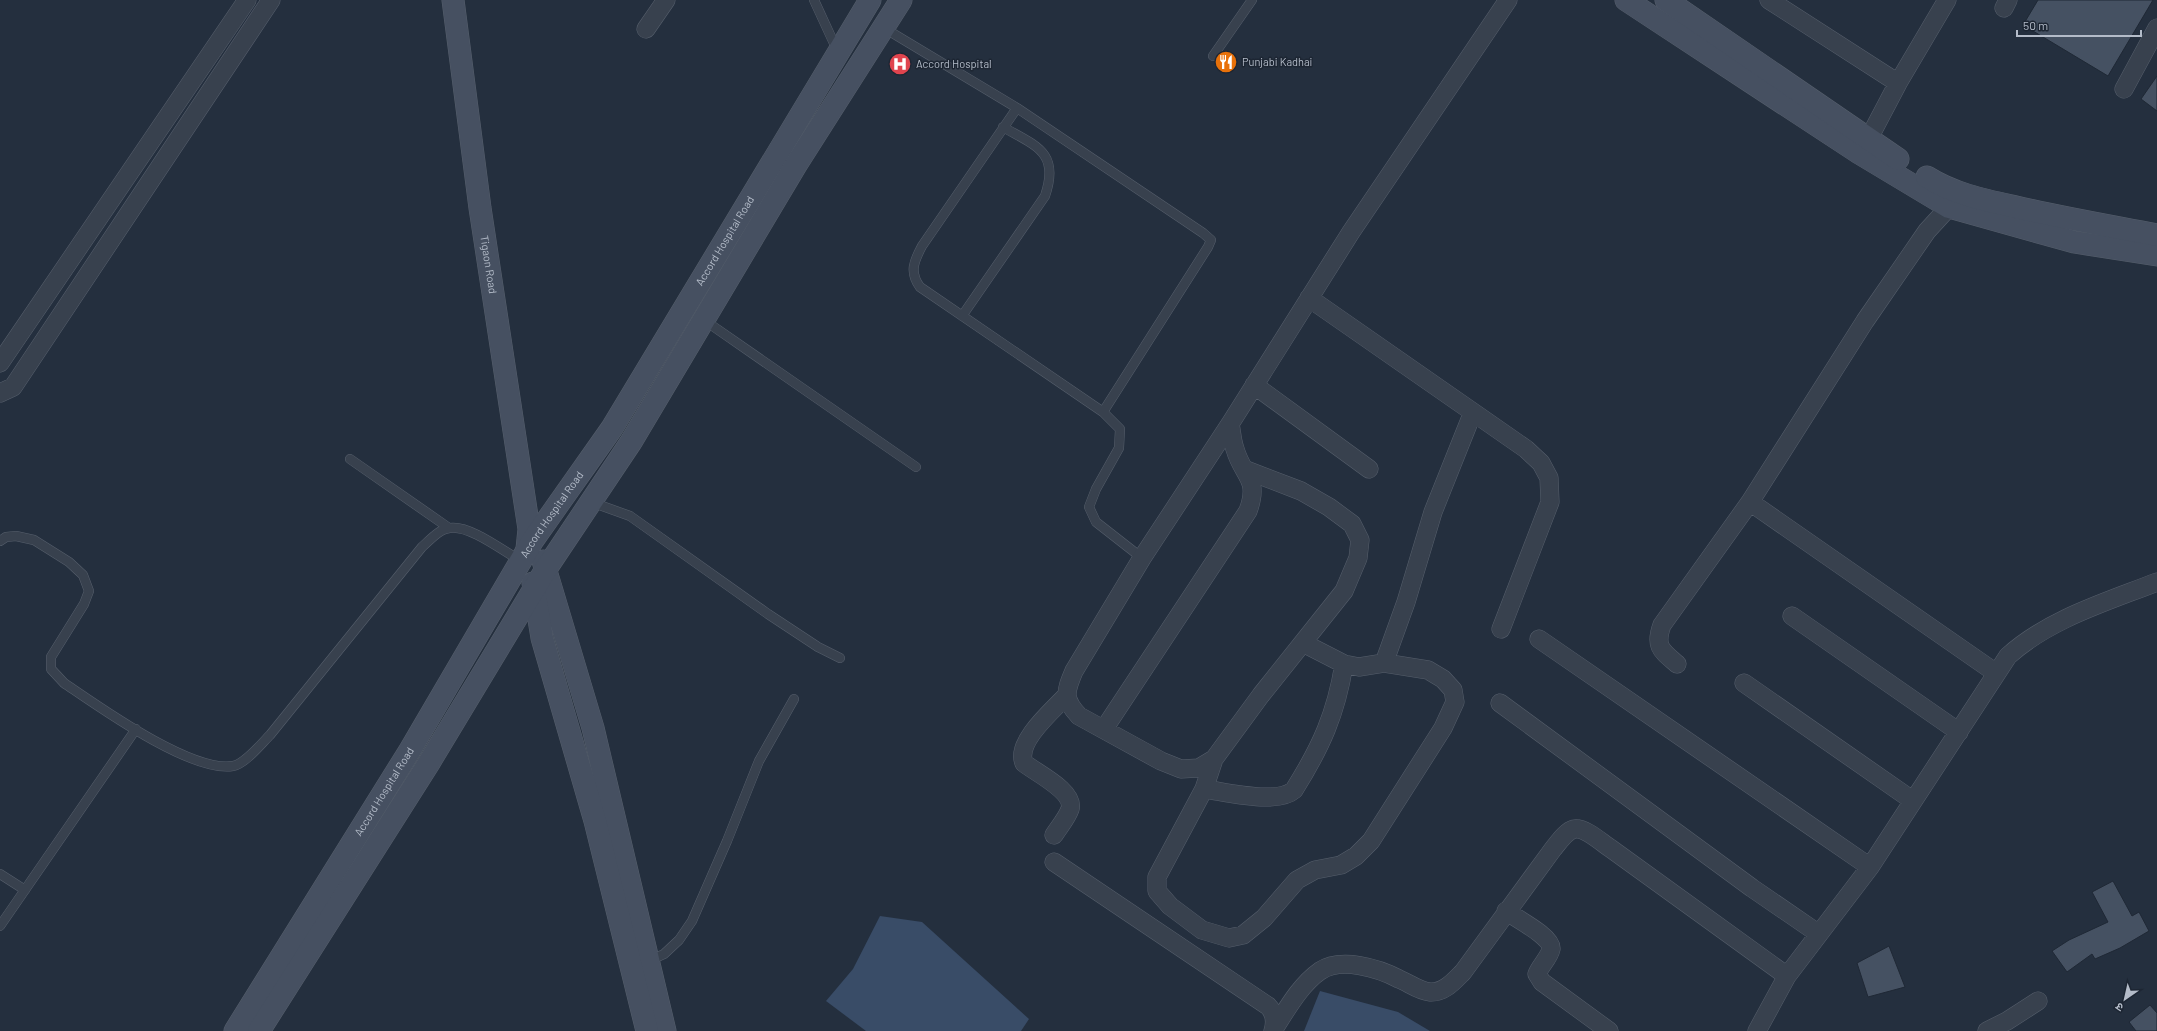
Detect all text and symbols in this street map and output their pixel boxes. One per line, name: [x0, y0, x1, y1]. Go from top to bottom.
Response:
scale bar: [2017, 12, 2141, 38]
text: 50 m: [2023, 18, 2048, 32]
restaurant icon: Punjabi Kadhai: [1213, 49, 1239, 75]
hospital icon: Accord Hospital: [887, 51, 913, 77]
place label: Punjabi Kadhai: [1242, 55, 1313, 68]
place label: Accord Hospital: [916, 57, 992, 70]
street label: Accord Hospital Road: [692, 193, 756, 288]
street label: Tigaon Road: [478, 234, 500, 295]
street label: Accord Hospital Road: [517, 468, 586, 560]
street label: Accord Hospital Road: [351, 745, 416, 838]
north arrow: [2105, 979, 2145, 1019]
text: उ: [2112, 1000, 2125, 1015]

